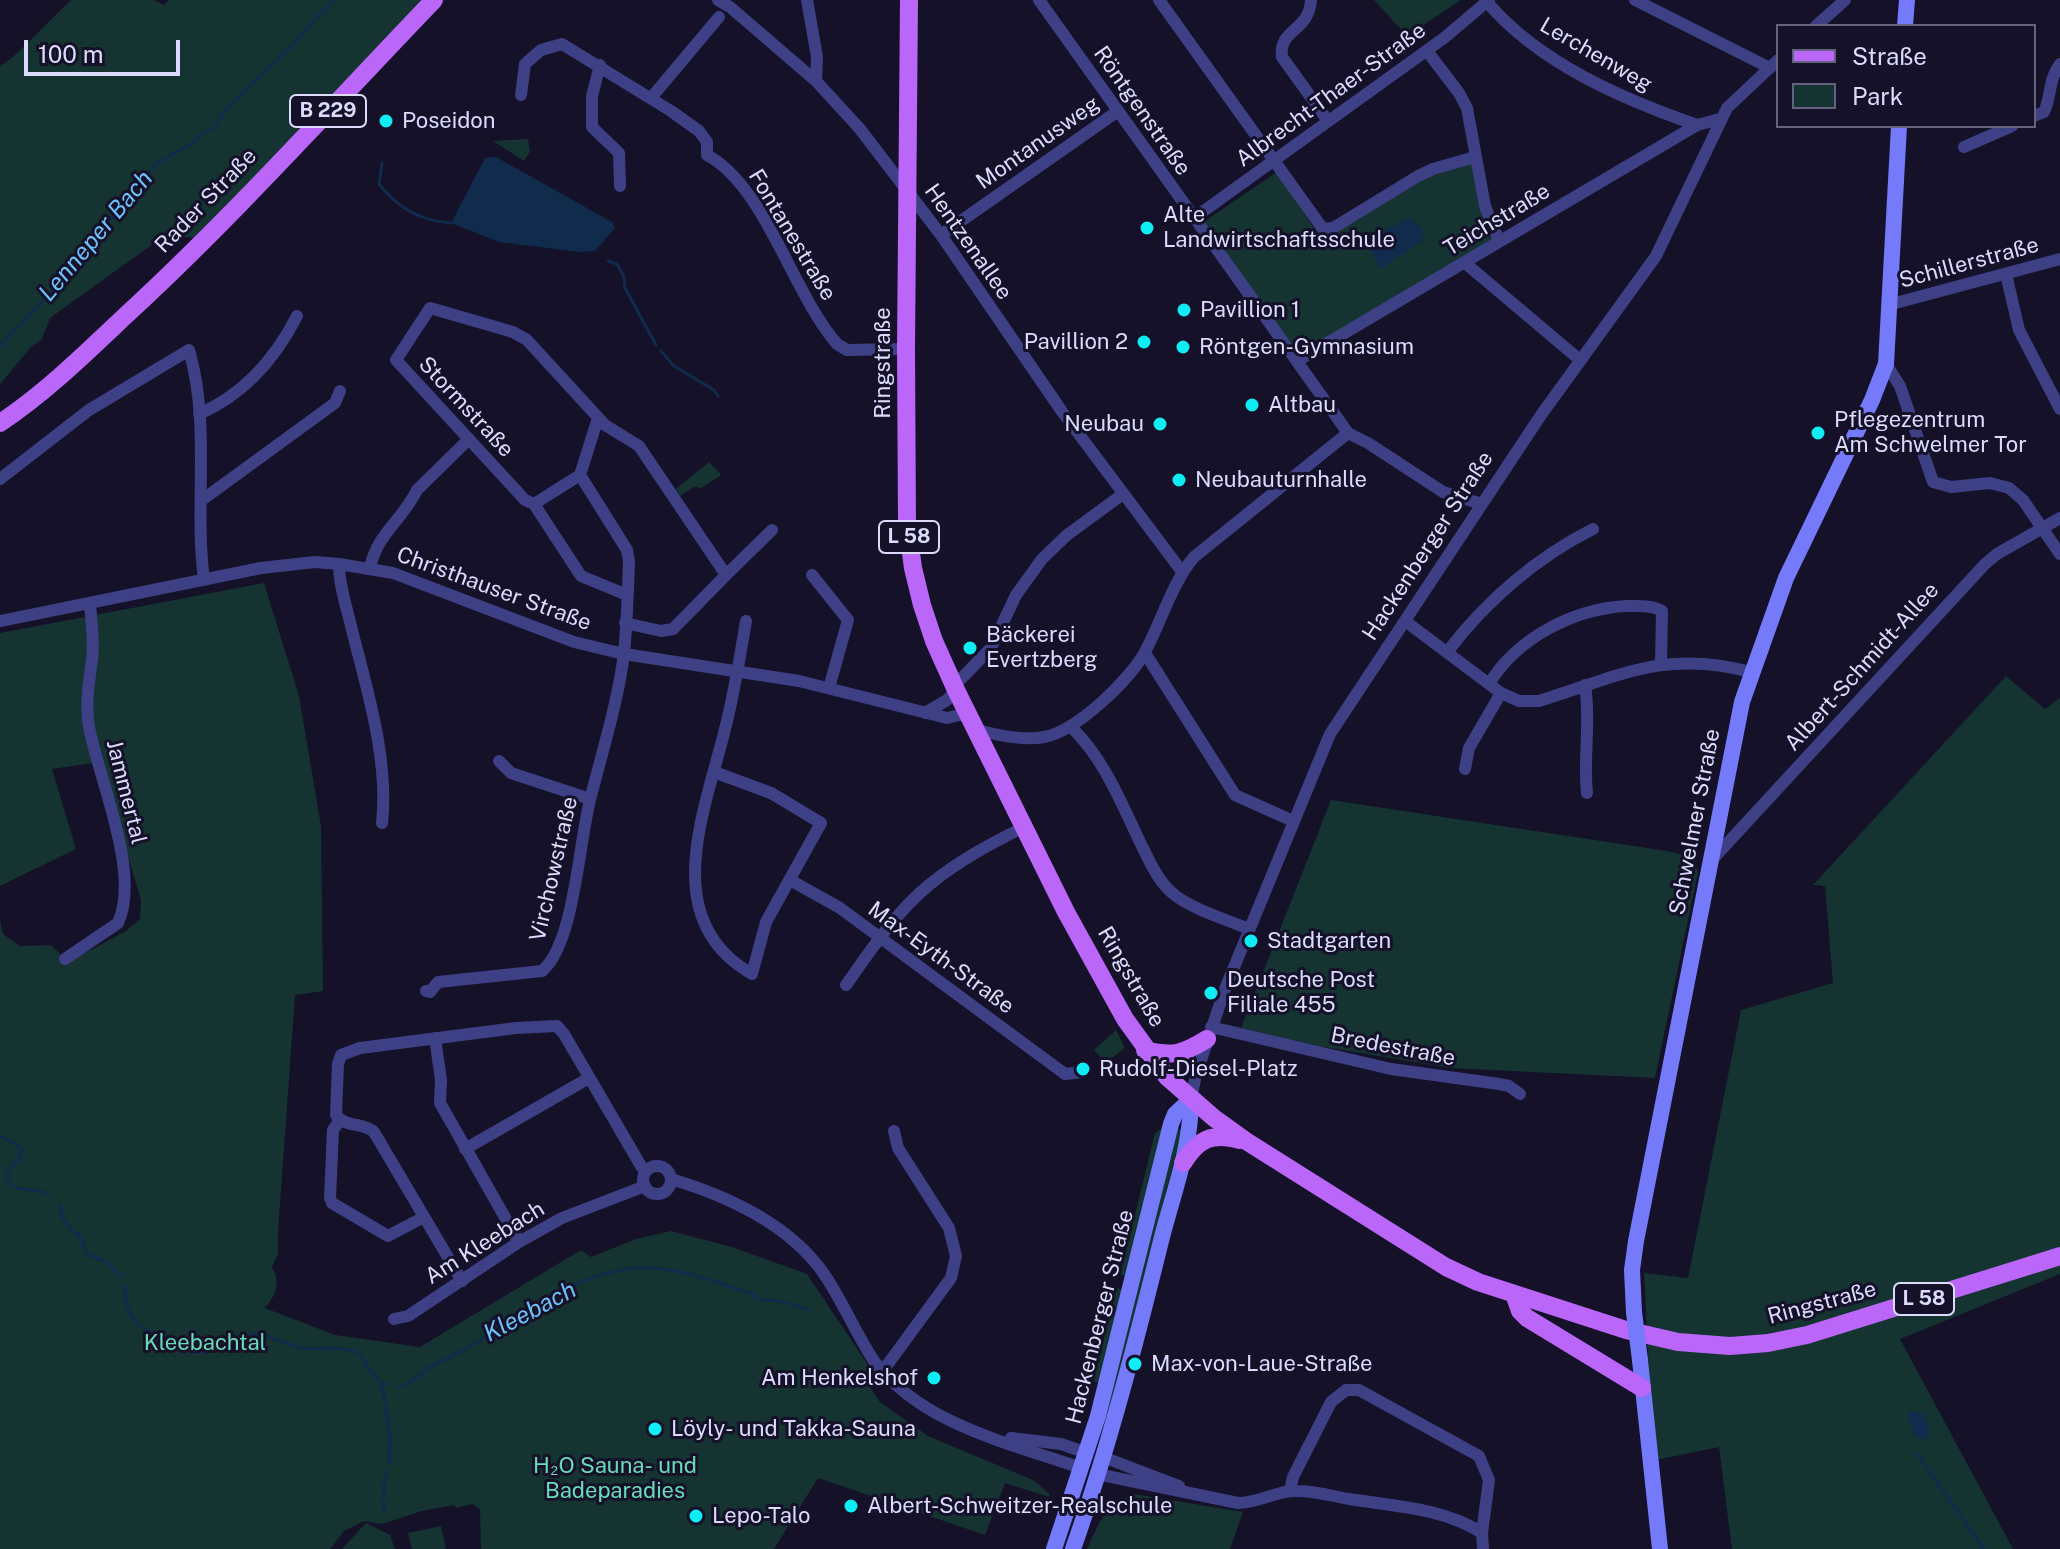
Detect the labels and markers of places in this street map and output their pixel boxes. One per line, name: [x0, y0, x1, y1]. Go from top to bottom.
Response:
place label: Poseidon: [402, 108, 495, 134]
marker: Poseidon: [377, 112, 395, 130]
place label: Alte Landwirtschaftsschule: [1163, 202, 1395, 254]
marker: Alte Landwirtschaftsschule: [1138, 219, 1156, 237]
place label: Pavillion 1: [1200, 297, 1300, 323]
marker: Pavillion 1: [1175, 301, 1193, 319]
place label: Pavillion 2: [1024, 329, 1128, 355]
marker: Pavillion 2: [1135, 333, 1153, 351]
place label: Röntgen-Gymnasium: [1199, 334, 1414, 360]
marker: Röntgen-Gymnasium: [1174, 338, 1192, 356]
place label: Altbau: [1268, 392, 1336, 418]
marker: Altbau: [1243, 396, 1261, 414]
place label: Pflegezentrum Am Schwelmer Tor: [1834, 407, 2027, 458]
place label: Neubau: [1064, 411, 1144, 437]
marker: Neubau: [1151, 415, 1169, 433]
marker: Pflegezentrum Am Schwelmer Tor: [1809, 424, 1827, 442]
place label: Neubauturnhalle: [1195, 467, 1367, 493]
marker: Neubauturnhalle: [1170, 471, 1188, 489]
place label: Bäckerei Evertzberg: [986, 622, 1098, 674]
marker: Bäckerei Evertzberg: [961, 639, 979, 657]
place label: Stadtgarten: [1267, 928, 1391, 954]
marker: Stadtgarten: [1242, 932, 1260, 950]
place label: Deutsche Post Filiale 455: [1227, 967, 1375, 1018]
marker: Deutsche Post Filiale 455: [1202, 984, 1220, 1002]
place label: Rudolf-Diesel-Platz: [1099, 1056, 1298, 1082]
marker: Rudolf-Diesel-Platz: [1074, 1060, 1092, 1078]
place label: Max-von-Laue-Straße: [1151, 1351, 1373, 1377]
marker: Max-von-Laue-Straße: [1126, 1355, 1144, 1373]
place label: Am Henkelshof: [761, 1365, 918, 1391]
marker: Am Henkelshof: [925, 1369, 943, 1387]
place label: Löyly- und Takka-Sauna: [671, 1416, 916, 1442]
marker: Löyly- und Takka-Sauna: [646, 1420, 664, 1438]
place label: Albert-Schweitzer-Realschule: [867, 1493, 1172, 1519]
marker: Albert-Schweitzer-Realschule: [842, 1497, 860, 1515]
place label: Lepo-Talo: [712, 1503, 810, 1529]
marker: Lepo-Talo: [687, 1507, 705, 1525]

